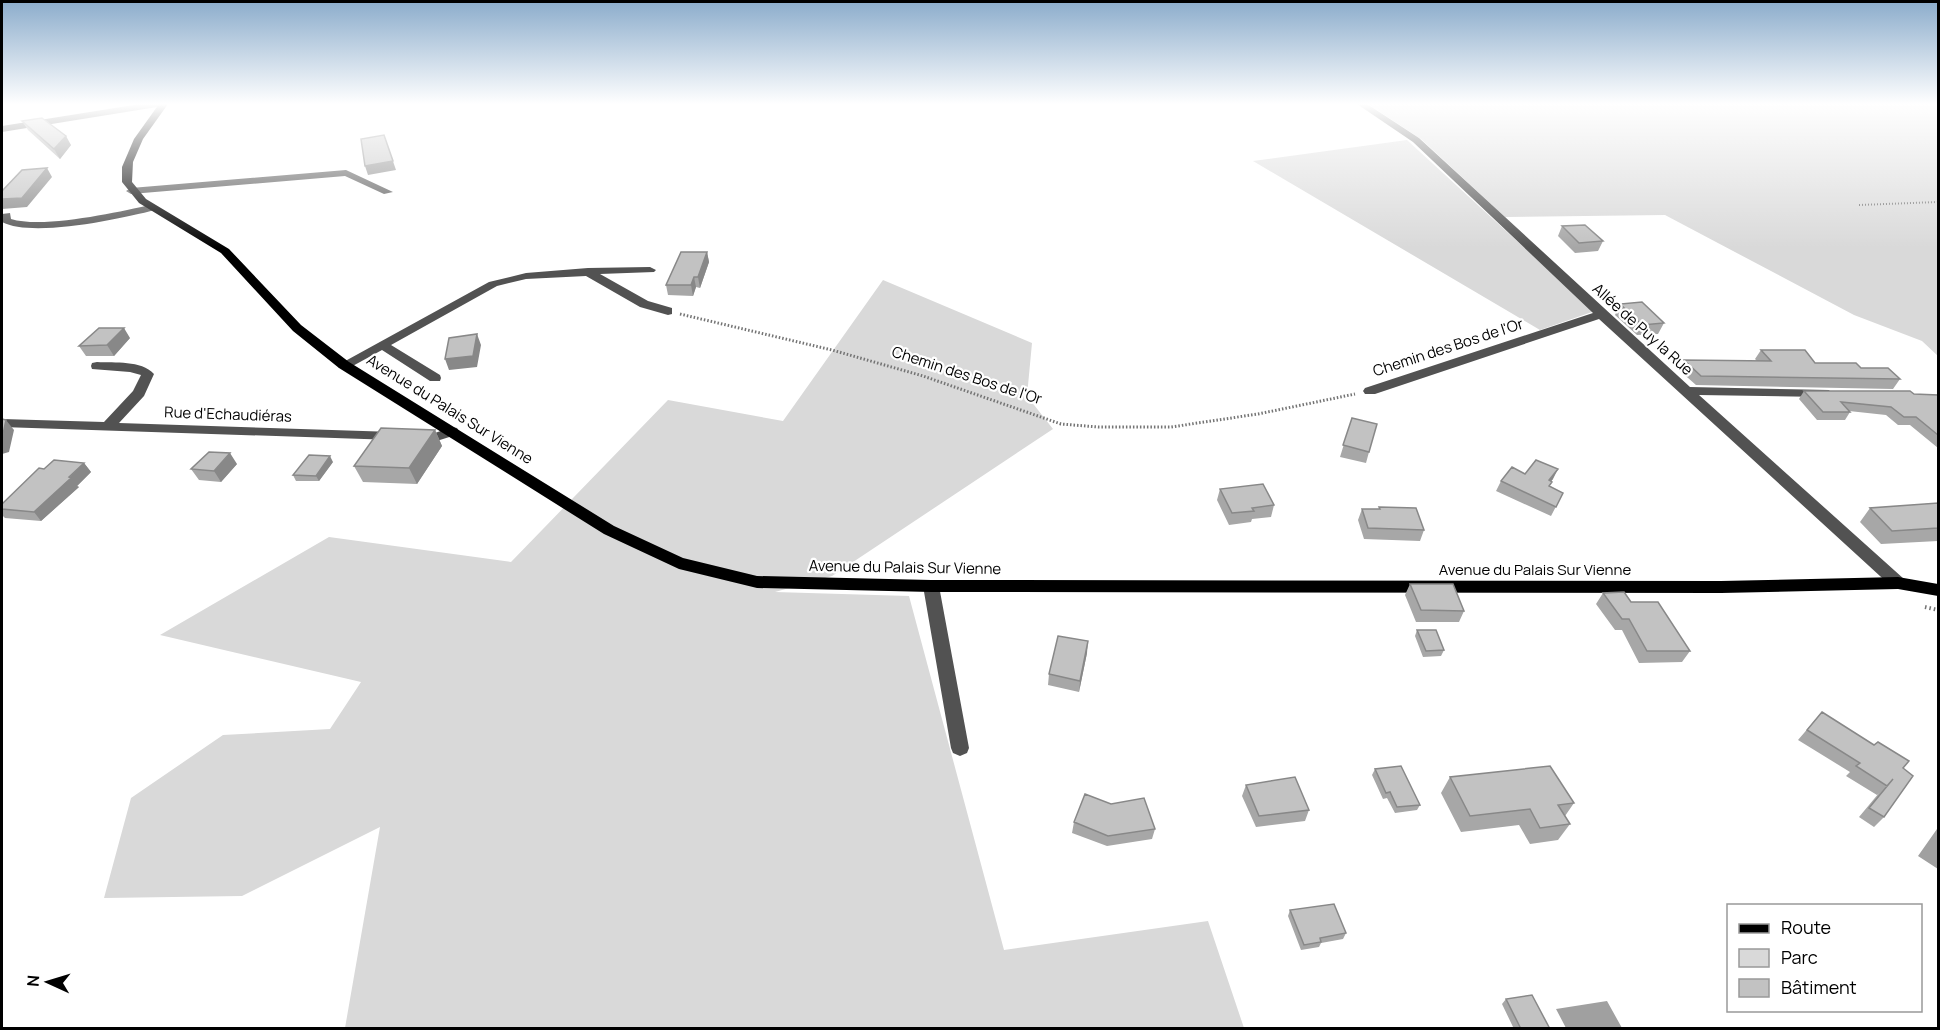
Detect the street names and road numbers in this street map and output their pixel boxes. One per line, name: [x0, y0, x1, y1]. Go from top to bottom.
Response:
street label: Allée de Puy la Rue: [1588, 278, 1698, 380]
street label: Chemin des Bos de l'Or: [1370, 313, 1526, 381]
street label: Chemin des Bos de l'Or: [889, 341, 1045, 409]
street label: Avenue du Palais Sur Vienne: [363, 349, 537, 469]
street label: Rue d'Echaudiéras: [164, 401, 292, 427]
street label: Avenue du Palais Sur Vienne: [809, 555, 1002, 579]
street label: Avenue du Palais Sur Vienne: [1439, 559, 1631, 580]

